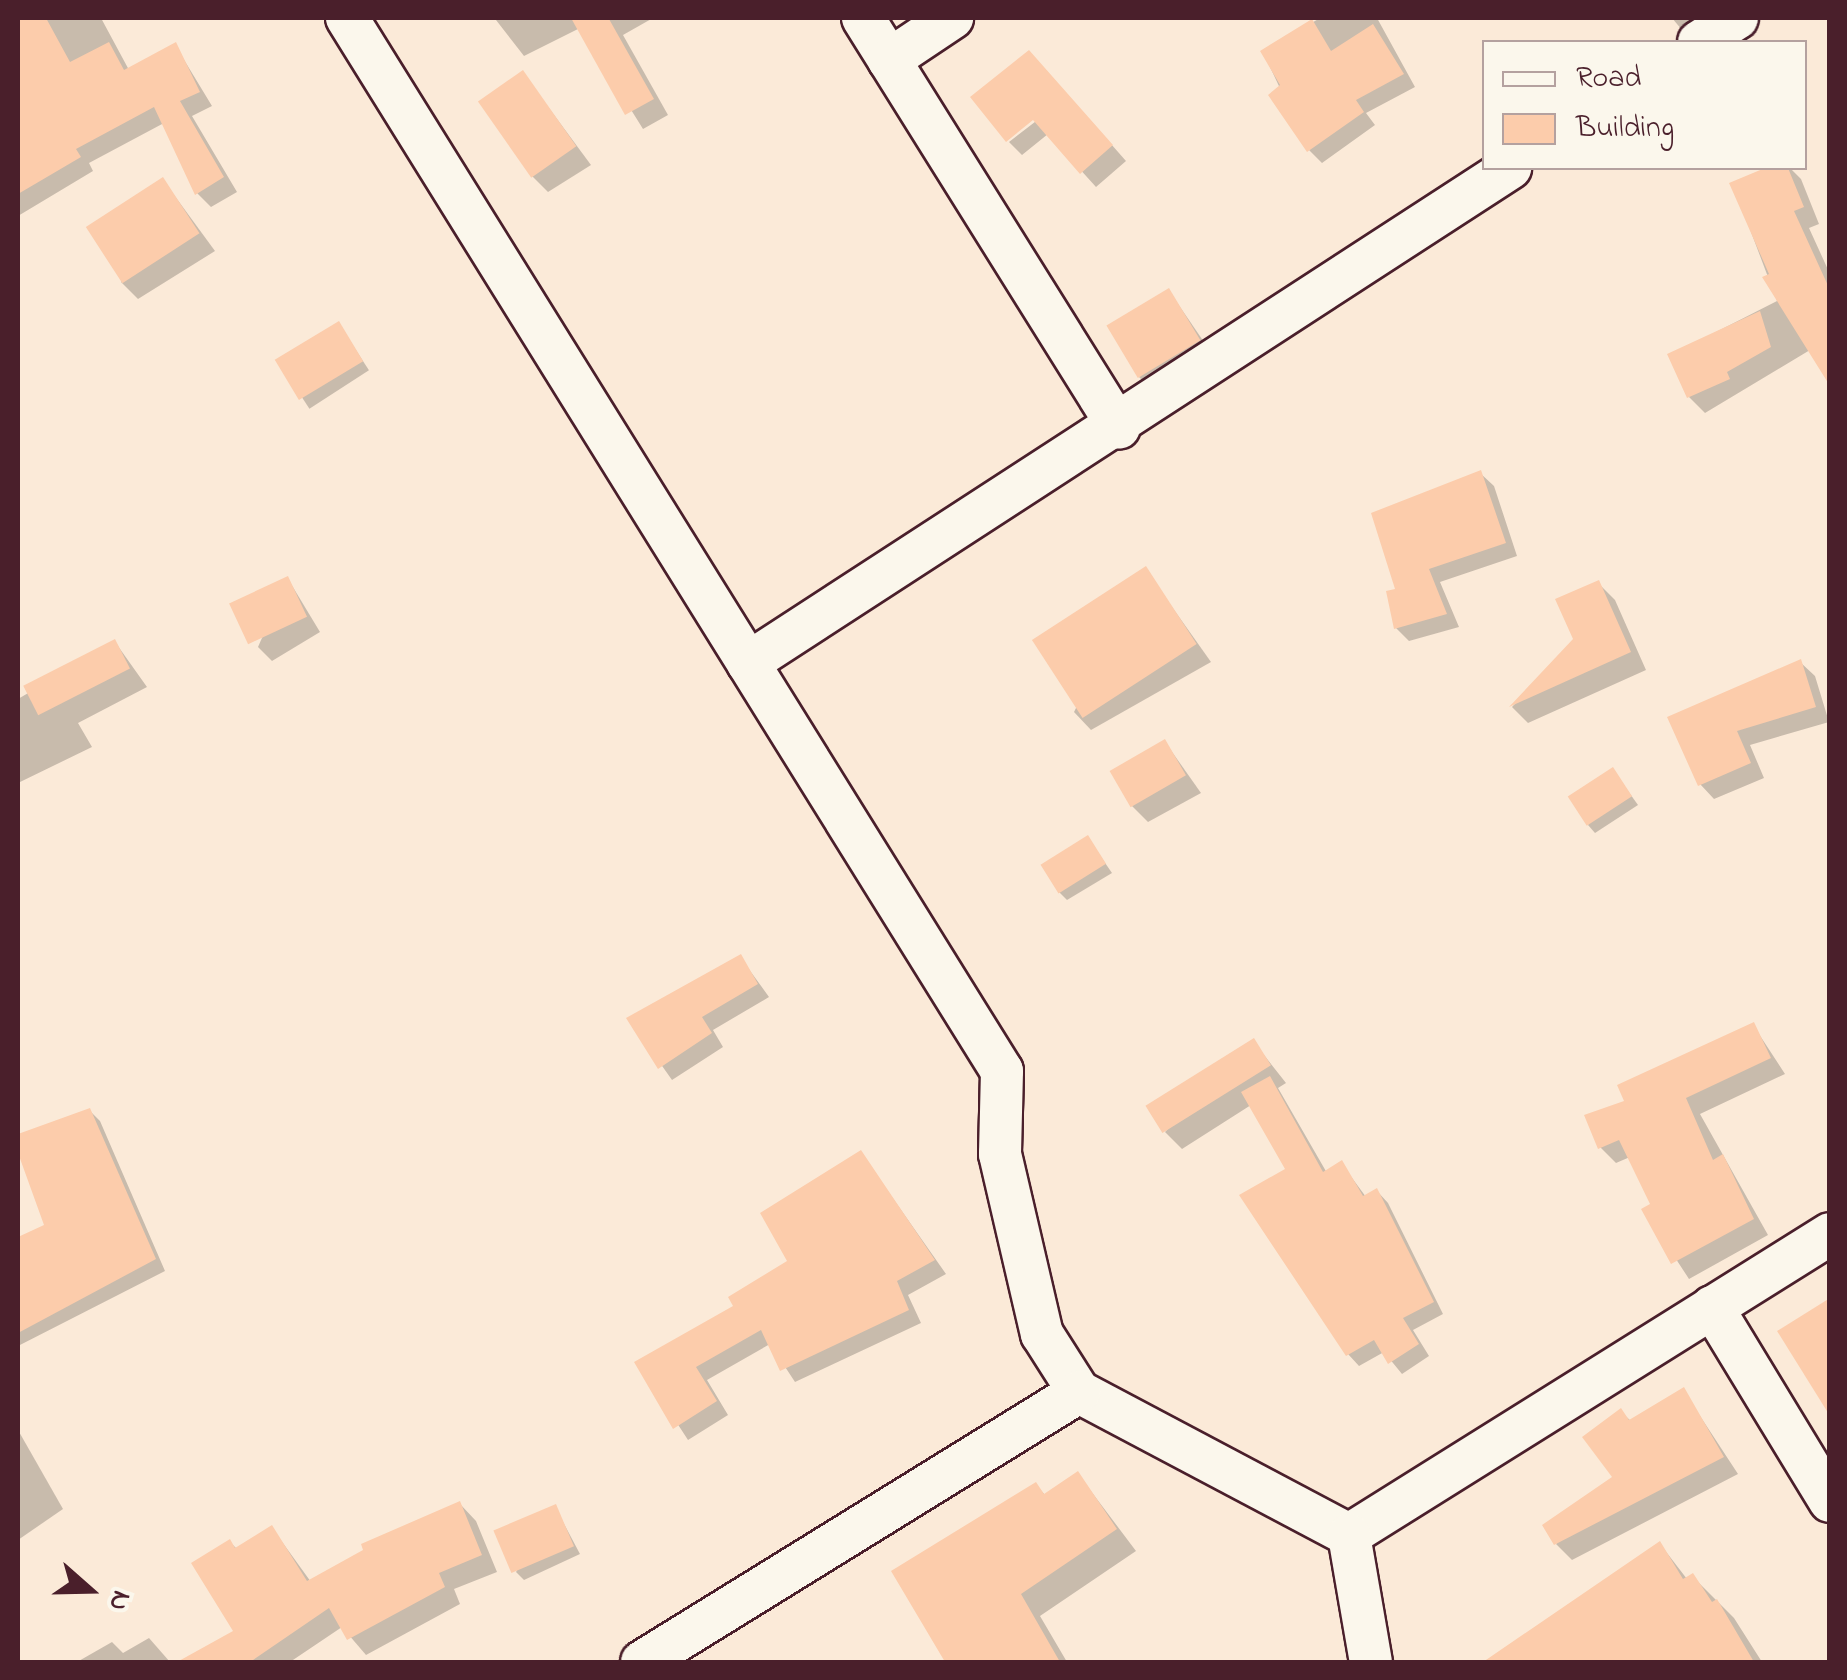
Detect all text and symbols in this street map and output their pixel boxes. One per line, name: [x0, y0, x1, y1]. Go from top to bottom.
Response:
legend: [1482, 40, 1807, 170]
text: Road: [1576, 57, 1641, 101]
text: Building: [1576, 107, 1674, 151]
north arrow: [40, 1540, 140, 1640]
text: N: [96, 1585, 141, 1616]

